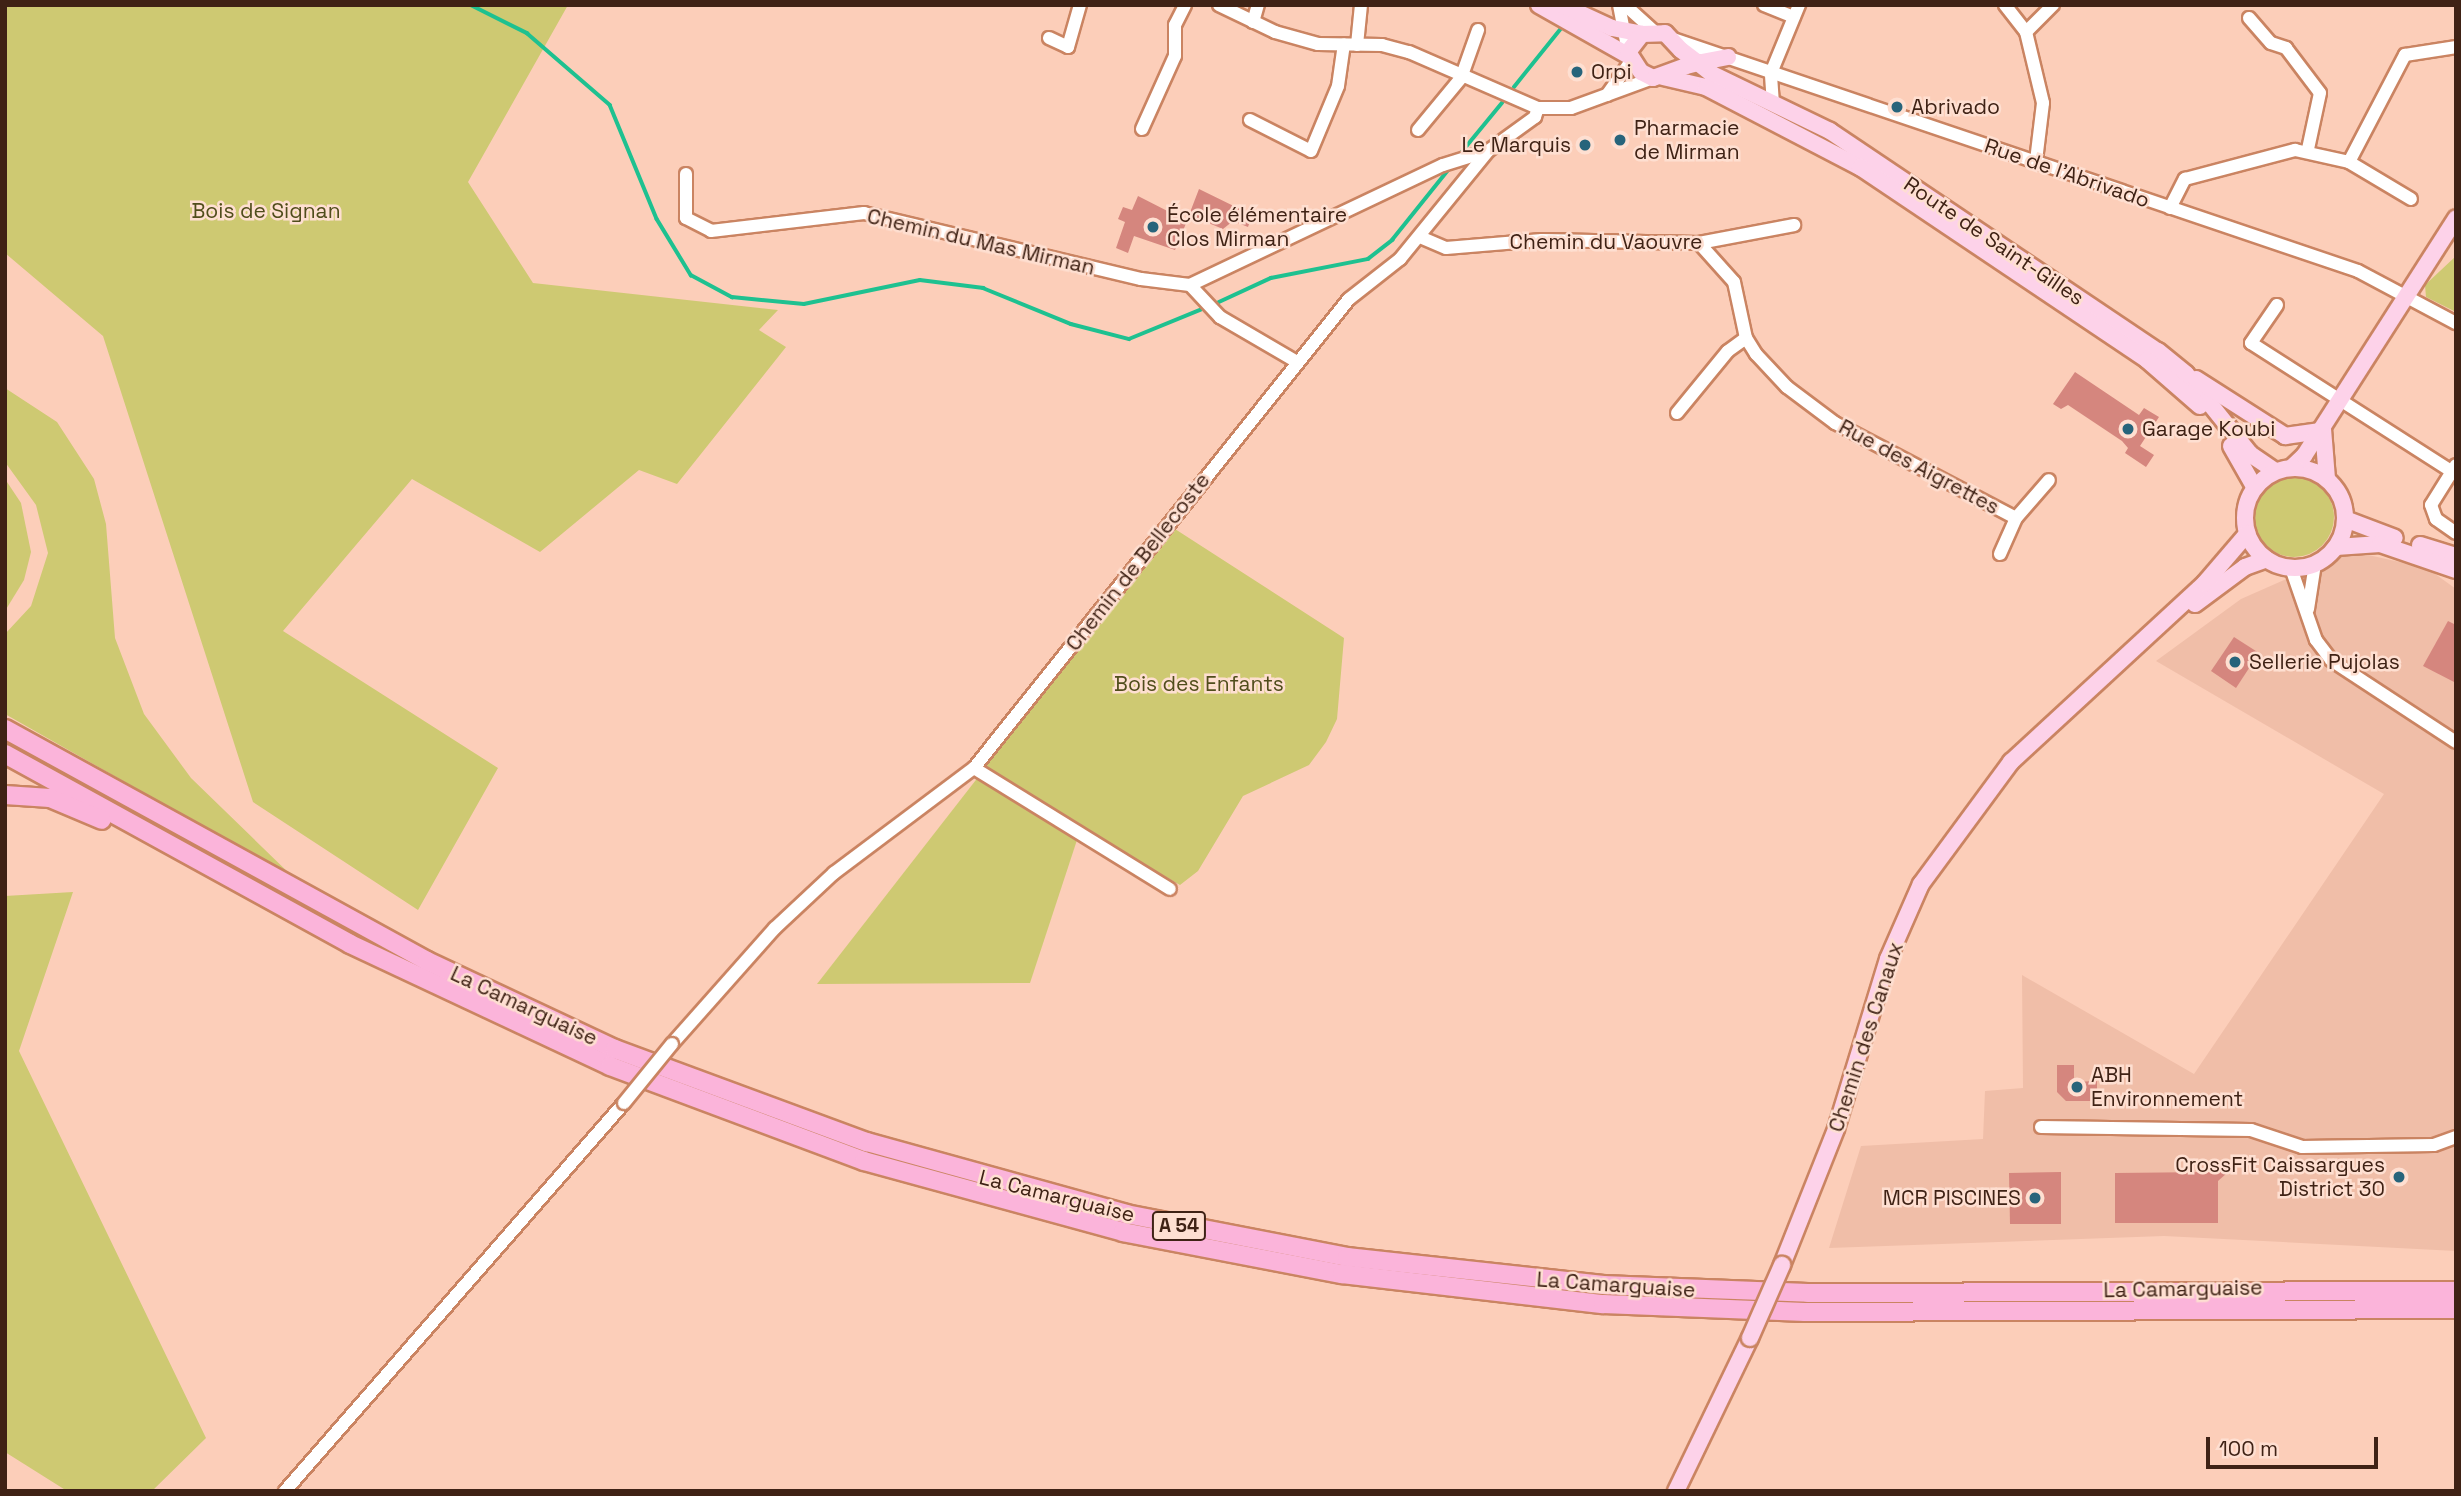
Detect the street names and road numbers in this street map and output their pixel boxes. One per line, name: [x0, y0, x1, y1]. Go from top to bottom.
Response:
street label: Rue de l'Abrivado: [1981, 133, 2153, 213]
street label: Route de Saint-Gilles: [1899, 171, 2089, 311]
street label: Chemin du Mas Mirman: [865, 204, 1097, 280]
street label: Chemin du Vaouvre: [1509, 229, 1703, 255]
street label: Rue des Aigrettes: [1834, 414, 2004, 520]
street label: Chemin de Bellecoste: [1061, 468, 1215, 656]
street label: Chemin des Canaux: [1823, 939, 1909, 1135]
street label: La Camarguaise: [447, 961, 601, 1051]
street label: La Camarguaise: [977, 1165, 1137, 1227]
road number: A 54: [1151, 1210, 1207, 1242]
street label: La Camarguaise: [1536, 1267, 1696, 1303]
street label: La Camarguaise: [2103, 1275, 2263, 1303]

